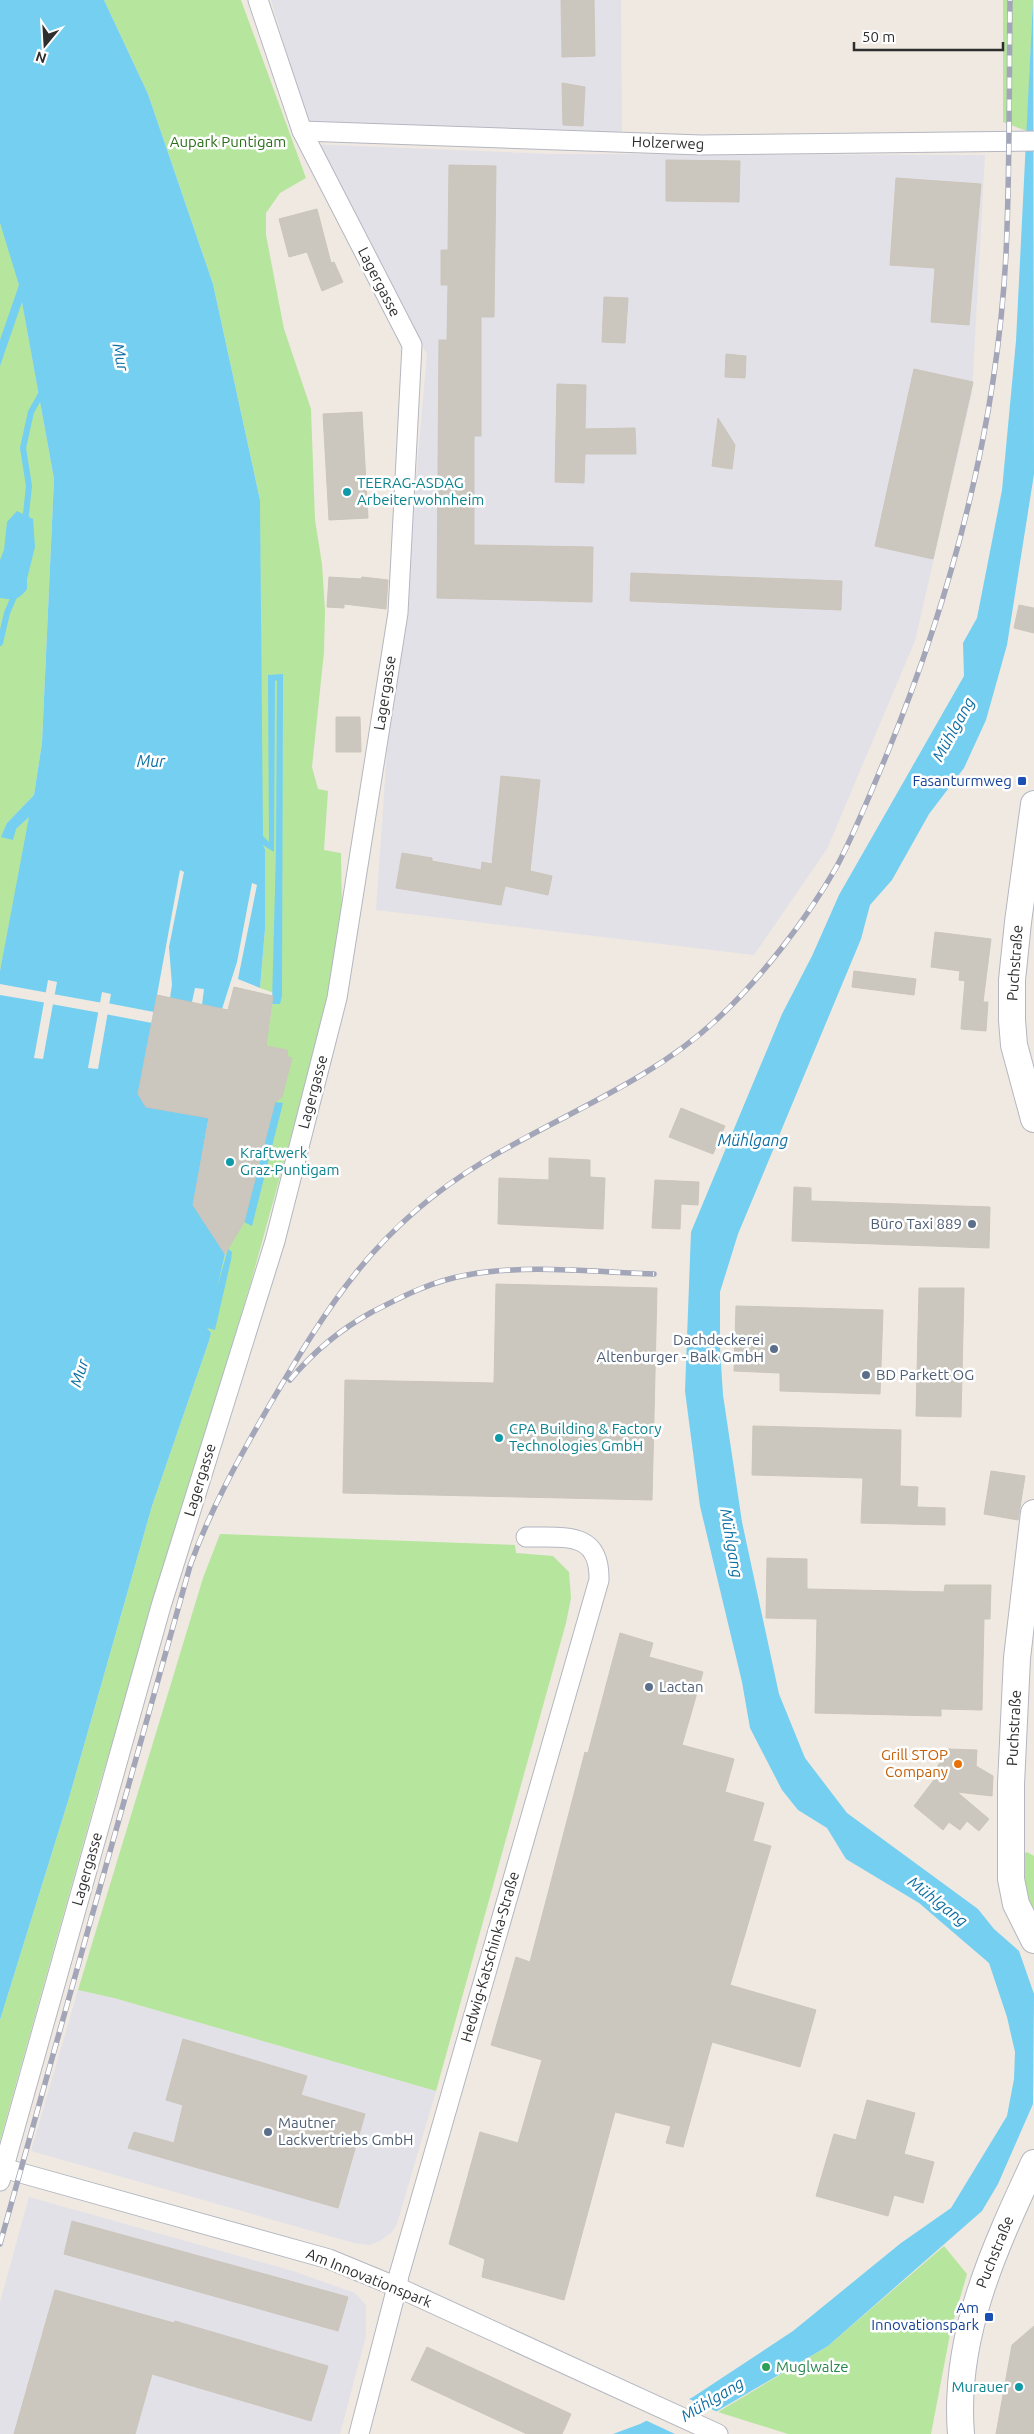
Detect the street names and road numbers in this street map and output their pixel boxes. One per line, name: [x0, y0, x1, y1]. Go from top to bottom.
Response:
street label: Holzerweg: [631, 133, 705, 152]
street label: Lagergasse: [355, 244, 404, 319]
street label: Lagergasse: [370, 654, 399, 732]
street label: Puchstraße: [1003, 924, 1026, 1002]
street label: Lagergasse: [295, 1053, 331, 1131]
street label: Lagergasse: [180, 1441, 219, 1518]
street label: Puchstraße: [1003, 1689, 1024, 1766]
street label: Lagergasse: [68, 1830, 105, 1908]
street label: Hedwig-Katschinka-Straße: [457, 1870, 522, 2044]
street label: Puchstraße: [972, 2213, 1017, 2290]
street label: Am Innovationspark: [304, 2245, 435, 2311]

